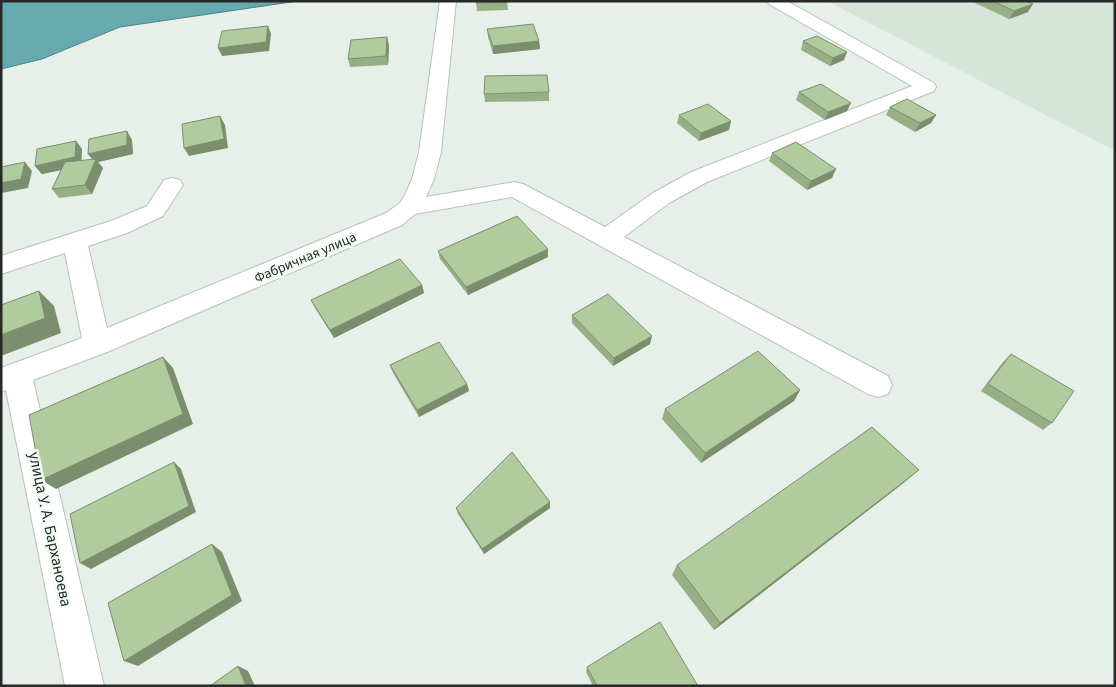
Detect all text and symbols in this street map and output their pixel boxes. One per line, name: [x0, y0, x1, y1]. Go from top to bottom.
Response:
street label: Фабричная улица: [251, 227, 360, 288]
street label: улица У. А. Барханоева: [23, 450, 77, 609]

